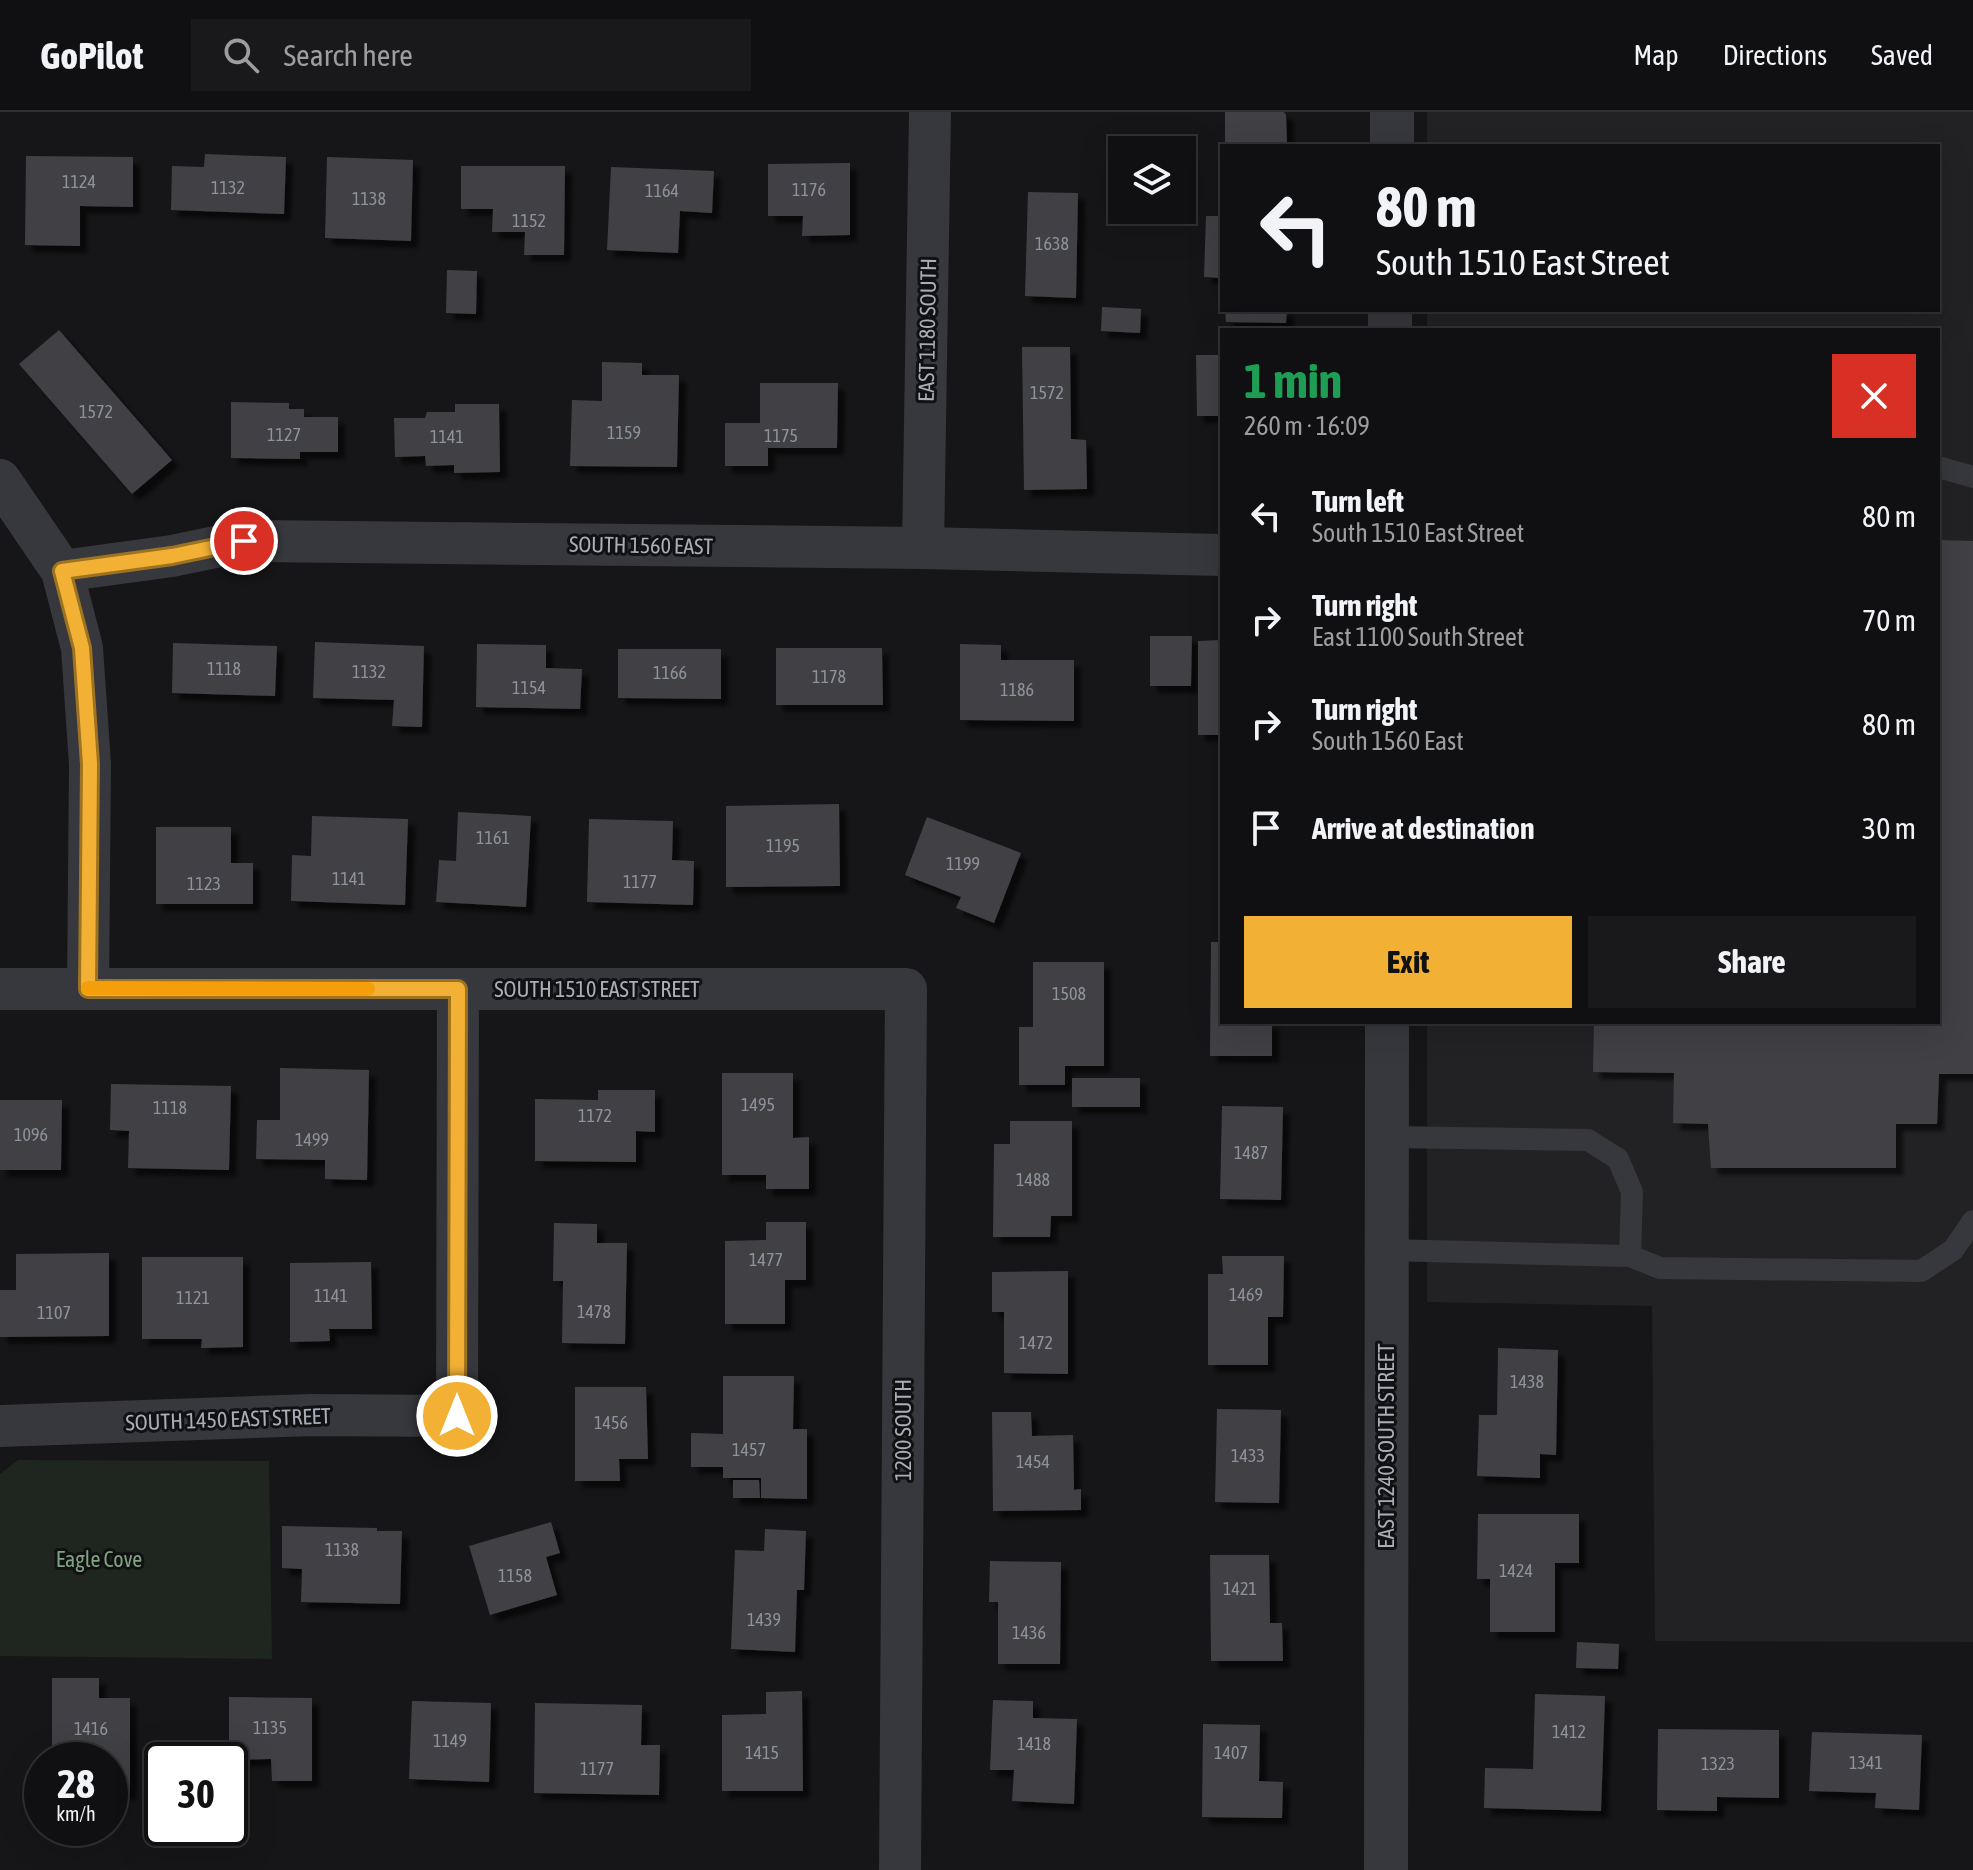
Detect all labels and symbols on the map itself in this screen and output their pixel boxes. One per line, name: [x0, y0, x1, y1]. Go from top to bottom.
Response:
house number: 1124: [62, 171, 96, 192]
house number: 1132: [211, 177, 245, 198]
house number: 1176: [792, 179, 826, 200]
house number: 1164: [645, 180, 679, 201]
house number: 1138: [352, 188, 386, 209]
house number: 1152: [512, 210, 546, 231]
house number: 1638: [1035, 233, 1069, 254]
street label: EAST 1180 SOUTH: [913, 258, 941, 402]
house number: 1572: [1030, 382, 1064, 403]
house number: 1572: [79, 401, 113, 422]
house number: 1159: [607, 422, 641, 443]
house number: 1127: [267, 424, 301, 445]
house number: 1175: [764, 425, 798, 446]
house number: 1141: [430, 426, 464, 447]
pin: [210, 507, 278, 575]
street label: SOUTH 1560 EAST: [569, 531, 714, 559]
house number: 1118: [207, 658, 241, 679]
house number: 1132: [352, 661, 386, 682]
house number: 1166: [653, 662, 687, 683]
house number: 1178: [812, 666, 846, 687]
house number: 1154: [512, 677, 546, 698]
house number: 1186: [1000, 679, 1034, 700]
house number: 1161: [476, 827, 510, 848]
house number: 1195: [766, 835, 800, 856]
house number: 1199: [946, 853, 980, 874]
house number: 1141: [332, 868, 366, 889]
house number: 1177: [623, 871, 657, 892]
house number: 1123: [187, 873, 221, 894]
street label: SOUTH 1510 EAST STREET: [494, 976, 700, 1002]
house number: 1508: [1052, 983, 1086, 1004]
house number: 1495: [741, 1094, 775, 1115]
house number: 1118: [153, 1097, 187, 1118]
house number: 1172: [578, 1105, 612, 1126]
house number: 1096: [14, 1124, 48, 1145]
house number: 1499: [295, 1129, 329, 1150]
house number: 1487: [1234, 1142, 1268, 1163]
house number: 1488: [1016, 1169, 1050, 1190]
house number: 1477: [749, 1249, 783, 1270]
house number: 1469: [1229, 1284, 1263, 1305]
house number: 1141: [314, 1285, 348, 1306]
house number: 1121: [176, 1287, 210, 1308]
house number: 1478: [577, 1301, 611, 1322]
house number: 1107: [37, 1302, 71, 1323]
house number: 1472: [1019, 1332, 1053, 1353]
street label: EAST 1240 SOUTH STREET: [1373, 1343, 1399, 1549]
house number: 1438: [1510, 1371, 1544, 1392]
position arrow: [415, 1374, 499, 1458]
street label: 1200 SOUTH: [890, 1379, 916, 1481]
street label: SOUTH 1450 EAST STREET: [125, 1402, 331, 1436]
house number: 1456: [594, 1412, 628, 1433]
house number: 1457: [732, 1439, 766, 1460]
house number: 1433: [1231, 1445, 1265, 1466]
house number: 1454: [1016, 1451, 1050, 1472]
house number: 1138: [325, 1539, 359, 1560]
park label: Eagle Cove: [56, 1546, 142, 1572]
house number: 1424: [1499, 1560, 1533, 1581]
house number: 1158: [498, 1565, 532, 1586]
house number: 1421: [1223, 1578, 1257, 1599]
house number: 1439: [747, 1609, 781, 1630]
house number: 1436: [1012, 1622, 1046, 1643]
house number: 1135: [253, 1717, 287, 1738]
house number: 1416: [74, 1718, 108, 1739]
house number: 1412: [1552, 1721, 1586, 1742]
house number: 1149: [433, 1730, 467, 1751]
house number: 1418: [1017, 1733, 1051, 1754]
speed limit sign: 30: [144, 1742, 248, 1846]
house number: 1415: [745, 1742, 779, 1763]
house number: 1407: [1214, 1742, 1248, 1763]
house number: 1341: [1849, 1752, 1883, 1773]
house number: 1323: [1701, 1753, 1735, 1774]
house number: 1177: [580, 1758, 614, 1779]

